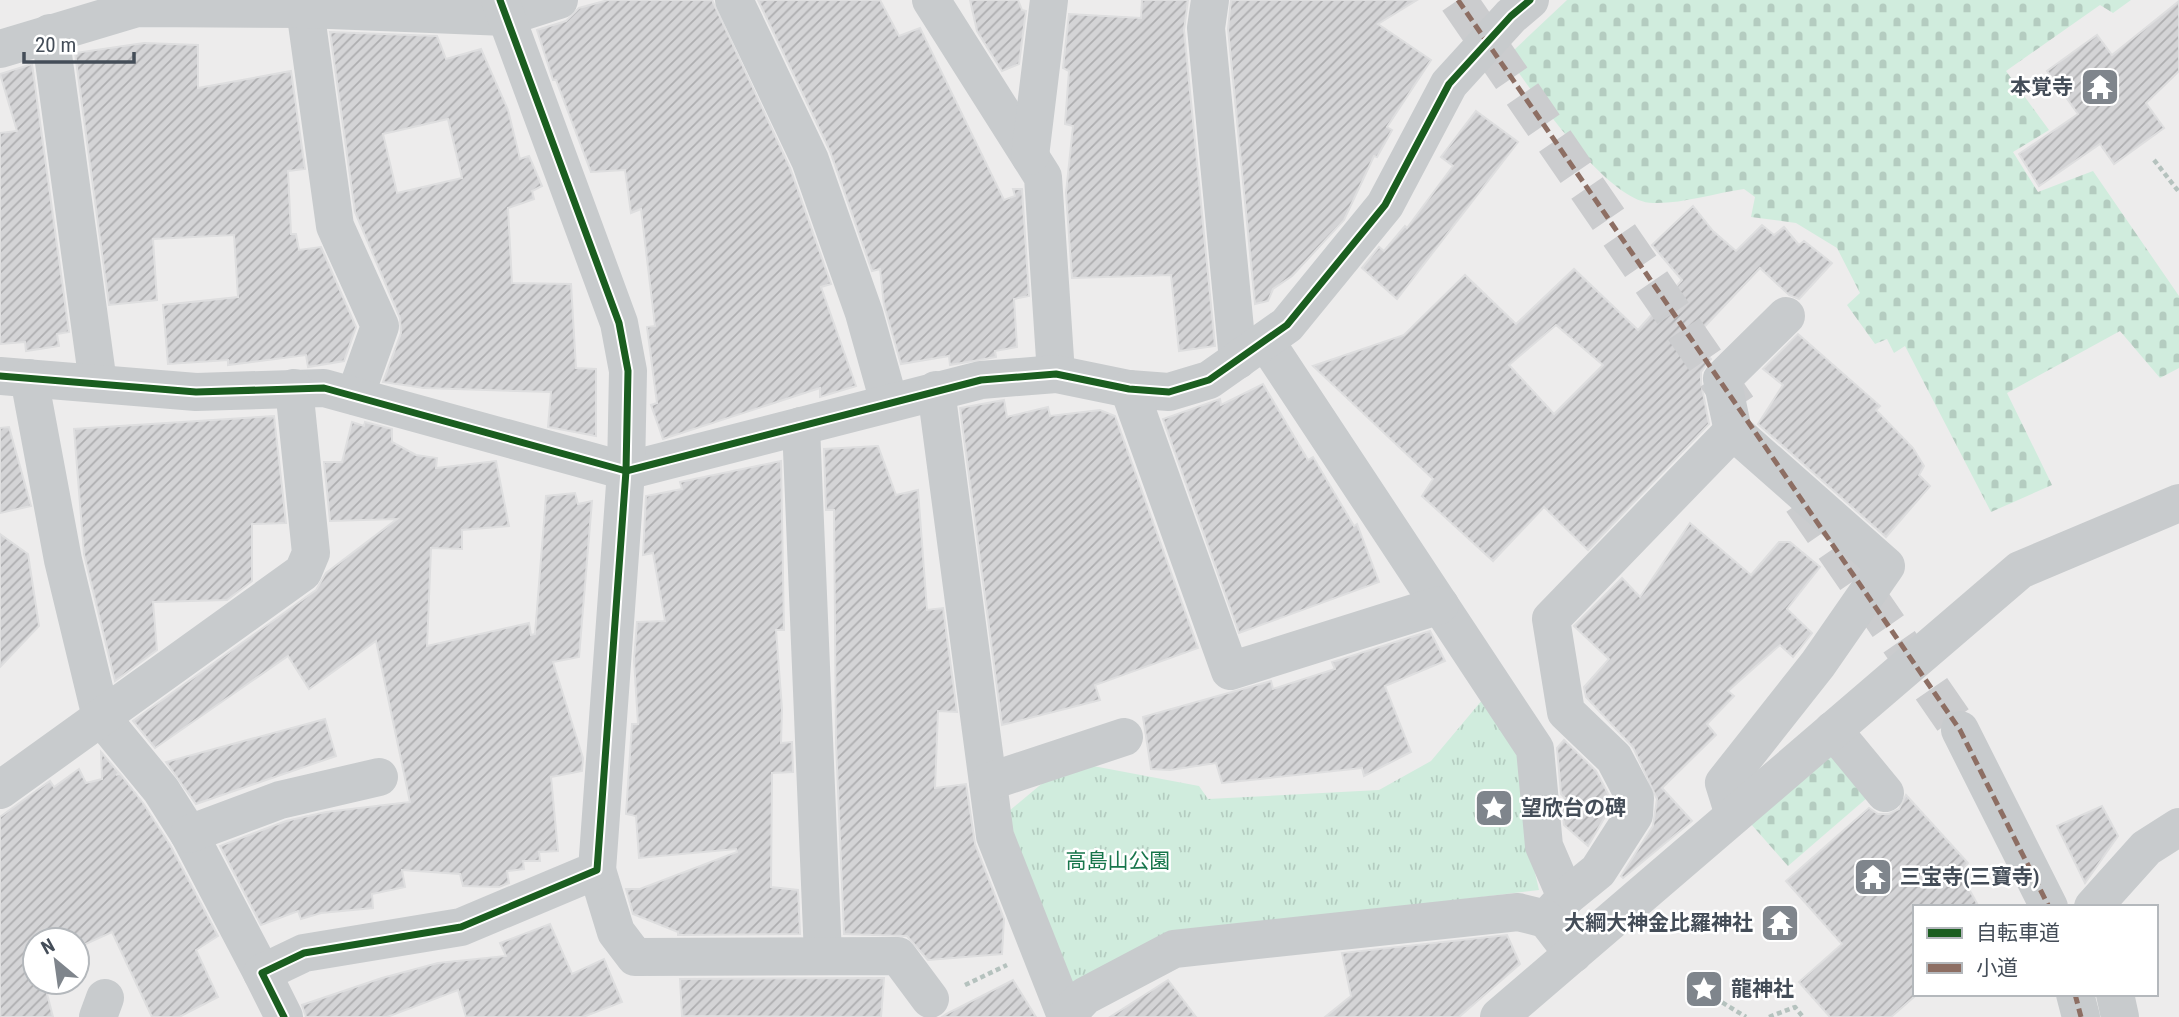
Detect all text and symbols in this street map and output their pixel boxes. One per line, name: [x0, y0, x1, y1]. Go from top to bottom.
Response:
scale bar: [24, 21, 135, 65]
text: 20 m: [35, 33, 76, 57]
temple icon: 本覚寺: [2079, 66, 2121, 108]
place label: 本覚寺: [2010, 75, 2073, 99]
place icon: 望欣台の碑: [1473, 787, 1515, 829]
place label: 望欣台の碑: [1521, 796, 1626, 820]
park label: 高島山公園: [1066, 849, 1171, 873]
temple icon: 三宝寺(三寶寺): [1852, 856, 1894, 898]
place label: 三宝寺(三寶寺): [1900, 865, 2040, 889]
temple icon: 大綱大神金比羅神社: [1759, 902, 1801, 944]
legend: [1913, 905, 2158, 996]
place label: 大綱大神金比羅神社: [1564, 911, 1753, 935]
text: 自転車道: [1976, 921, 2060, 945]
north arrow: [21, 926, 91, 996]
text: N: [37, 934, 59, 959]
text: 小道: [1976, 956, 2018, 980]
place icon: 龍神社: [1683, 968, 1725, 1010]
place label: 龍神社: [1731, 977, 1794, 1001]

